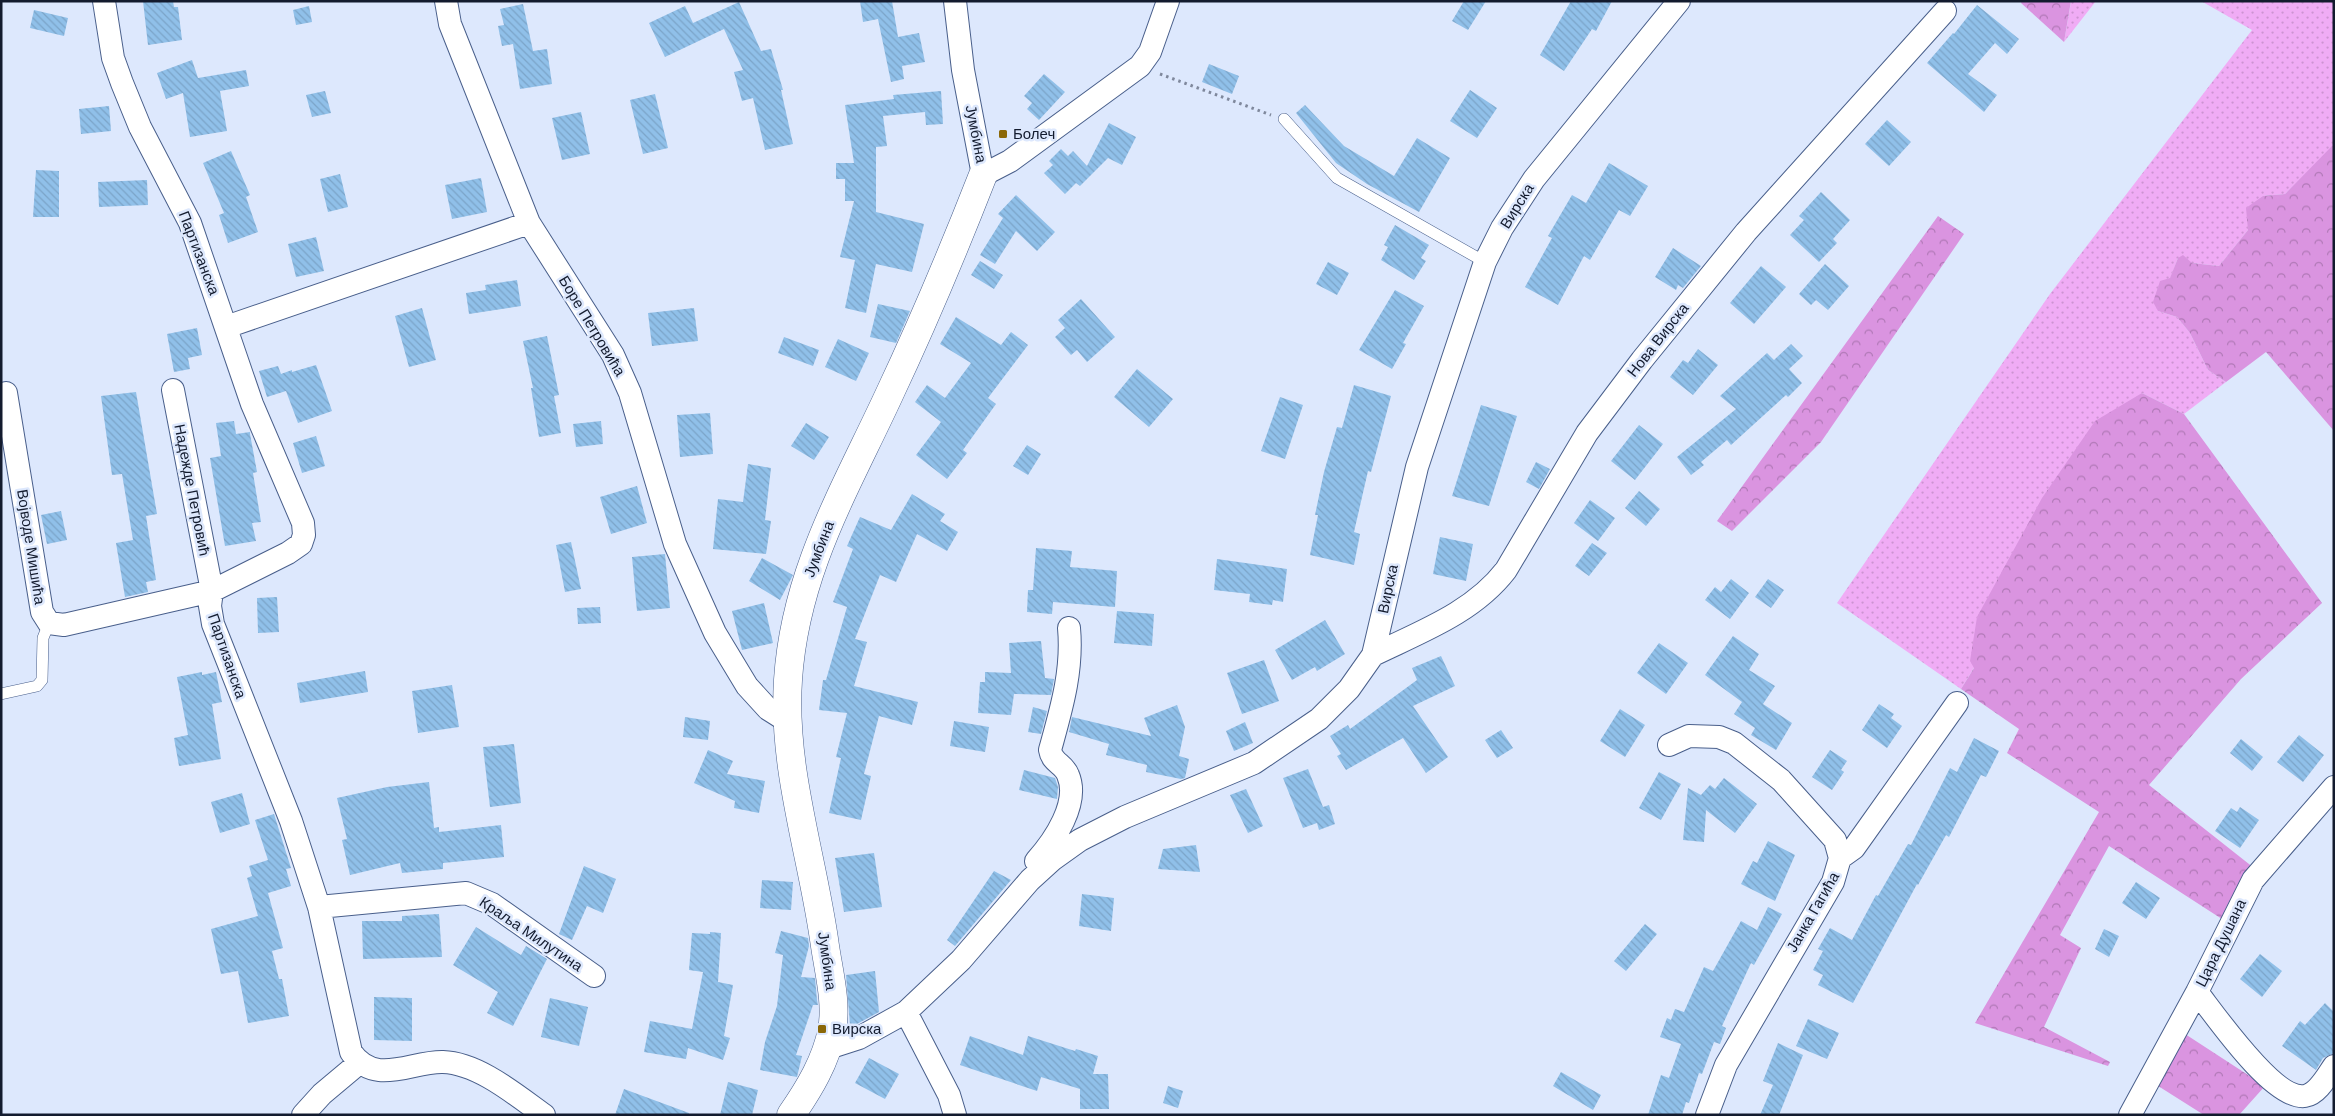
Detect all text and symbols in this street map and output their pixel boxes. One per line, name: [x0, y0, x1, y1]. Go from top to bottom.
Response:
street label: Јумбина: [961, 103, 992, 165]
place label: Болеч: [1013, 124, 1055, 144]
marker: Болеч: [997, 128, 1009, 140]
street label: Вирска: [1495, 179, 1539, 232]
street label: Партизанска: [174, 208, 224, 299]
street label: Боре Петровића: [554, 272, 630, 381]
street label: Нова Вирска: [1623, 298, 1694, 381]
street label: Надежде Петровић: [169, 422, 215, 558]
street label: Војводе Мишића: [12, 488, 50, 607]
street label: Јумбина: [799, 517, 839, 580]
street label: Вирска: [1373, 562, 1403, 615]
street label: Партизанска: [203, 611, 251, 702]
street label: Јанка Гагића: [1782, 868, 1844, 956]
street label: Краља Милутина: [476, 892, 587, 976]
street label: Цара Душана: [2191, 895, 2251, 990]
street label: Јумбина: [813, 931, 841, 992]
place label: Вирска: [832, 1019, 882, 1039]
marker: Вирска: [816, 1023, 828, 1035]

